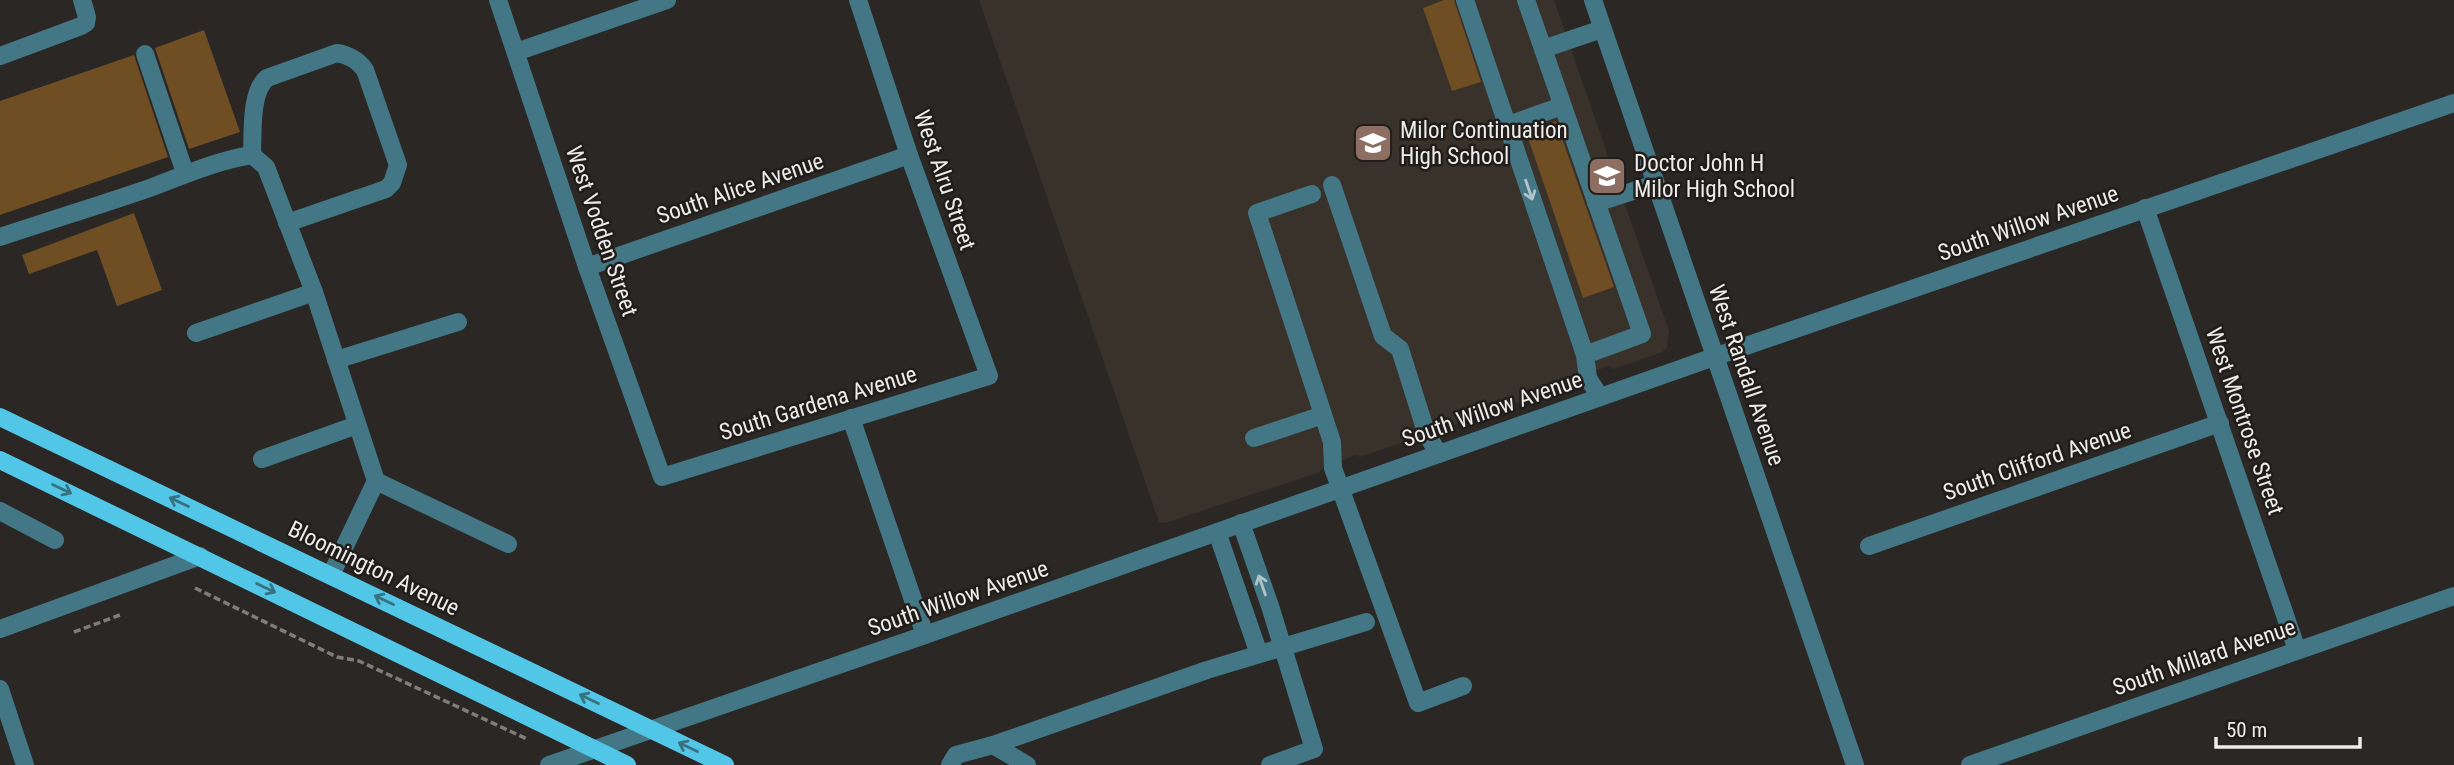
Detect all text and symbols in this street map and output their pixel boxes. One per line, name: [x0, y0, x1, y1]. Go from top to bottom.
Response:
street label: West Alru Street: [908, 107, 981, 254]
place label: Milor Continuation High School: [1400, 117, 1568, 170]
school or university icon: Milor Continuation High School: [1352, 122, 1394, 164]
street label: West Vodden Street: [560, 142, 643, 320]
street label: South Alice Avenue: [653, 147, 827, 230]
place label: Doctor John H Milor High School: [1634, 150, 1795, 203]
school or university icon: Doctor John H Milor High School: [1586, 155, 1628, 197]
one-way arrow: [1524, 178, 1536, 200]
street label: South Willow Avenue: [1934, 180, 2122, 267]
street label: West Randall Avenue: [1703, 281, 1790, 469]
street label: West Montrose Street: [2200, 324, 2289, 518]
street label: South Gardena Avenue: [716, 361, 920, 446]
street label: South Willow Avenue: [1398, 366, 1586, 453]
street label: South Clifford Avenue: [1940, 417, 2135, 506]
one-way arrow: [51, 484, 72, 497]
one-way arrow: [168, 495, 190, 508]
street label: Bloomington Avenue: [284, 515, 464, 622]
street label: South Willow Avenue: [864, 555, 1052, 642]
one-way arrow: [1255, 574, 1267, 596]
one-way arrow: [255, 582, 276, 596]
one-way arrow: [374, 593, 395, 607]
street label: South Millard Avenue: [2109, 613, 2299, 701]
one-way arrow: [579, 691, 600, 705]
scale bar: [2216, 706, 2360, 750]
text: 50 m: [2226, 718, 2267, 742]
one-way arrow: [678, 739, 699, 753]

